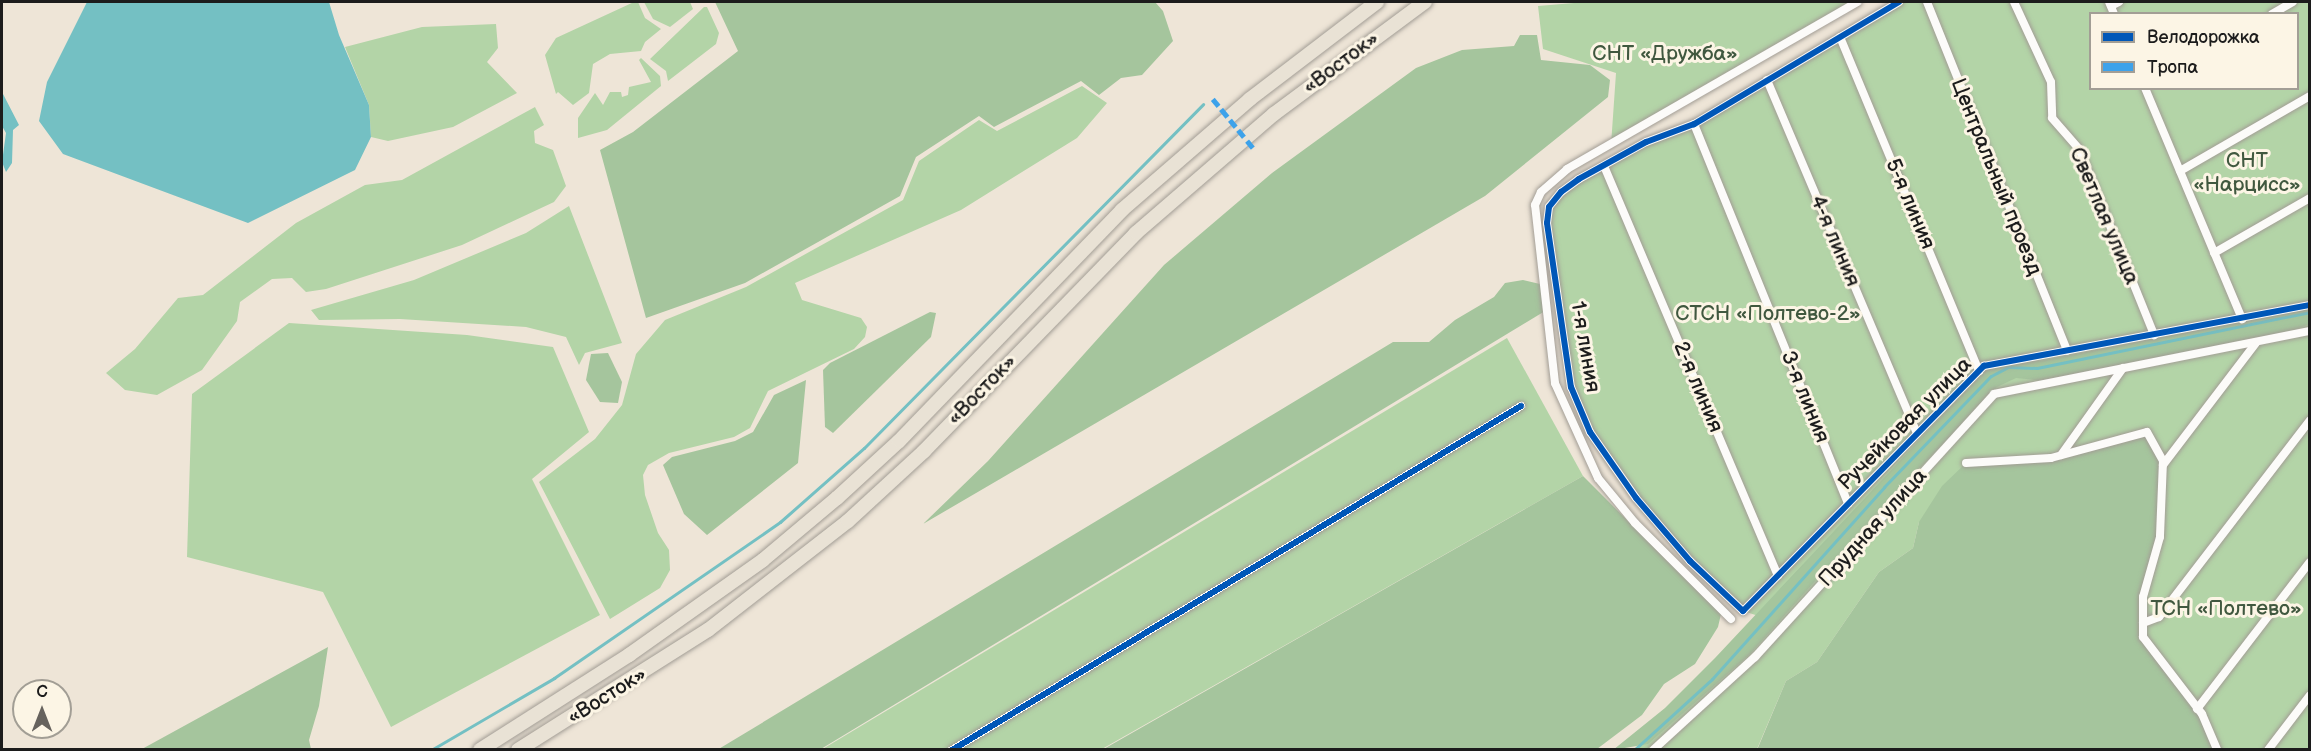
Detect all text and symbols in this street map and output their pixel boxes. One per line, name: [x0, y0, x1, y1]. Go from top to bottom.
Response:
legend: [2089, 12, 2299, 90]
street label: «Восток»: [1298, 26, 1384, 100]
text: Велодорожка: [2147, 27, 2260, 48]
park label: СНТ «Дружба»: [1592, 41, 1738, 67]
text: Тропа: [2147, 57, 2198, 78]
street label: Центральный проезд: [1945, 75, 2047, 279]
street label: Светлая улица: [2064, 144, 2144, 288]
park label: СНТ «Нарцисс»: [2193, 148, 2301, 198]
street label: 5-я линия: [1880, 155, 1940, 253]
street label: 4-я линия: [1805, 192, 1865, 290]
street label: 1-я линия: [1565, 299, 1605, 395]
park label: СТСН «Полтево-2»: [1675, 301, 1861, 327]
street label: 2-я линия: [1668, 338, 1728, 436]
street label: 3-я линия: [1775, 347, 1835, 447]
street label: «Восток»: [942, 349, 1022, 431]
street label: Ручейковая улица: [1833, 352, 1977, 496]
street label: Прудная улица: [1814, 464, 1932, 592]
park label: ТСН «Полтево»: [2150, 596, 2302, 622]
street label: «Восток»: [563, 662, 651, 730]
north arrow: [12, 679, 72, 739]
text: С: [36, 683, 48, 702]

